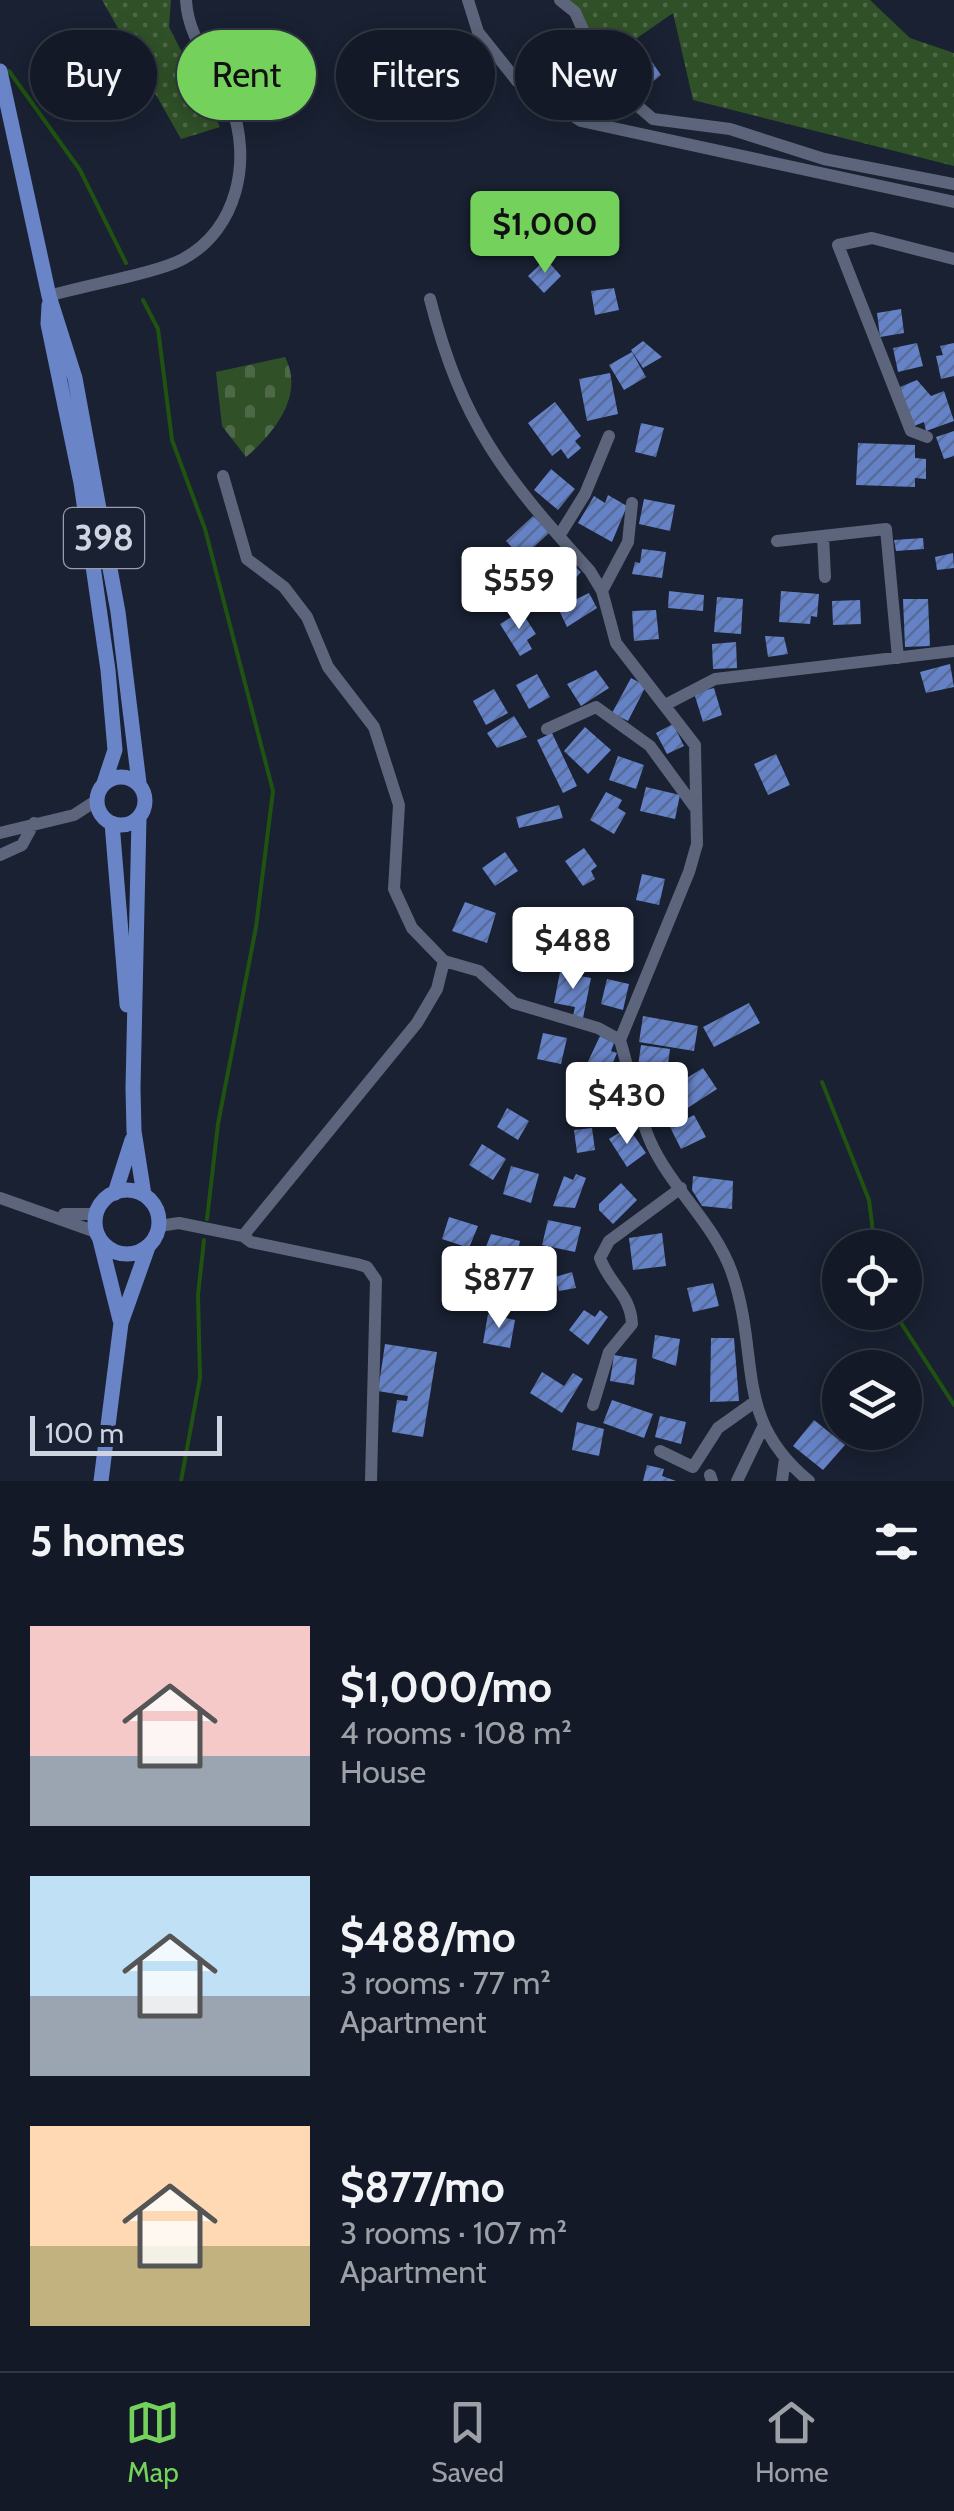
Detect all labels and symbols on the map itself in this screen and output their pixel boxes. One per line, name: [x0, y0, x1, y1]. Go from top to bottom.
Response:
pin: $1,000: [464, 191, 626, 276]
road number: 398: [64, 508, 144, 568]
pin: $559: [460, 547, 578, 632]
pin: $488: [514, 907, 632, 992]
pin: $430: [568, 1062, 686, 1147]
pin: $877: [440, 1246, 558, 1331]
scale bar: [30, 1411, 222, 1456]

